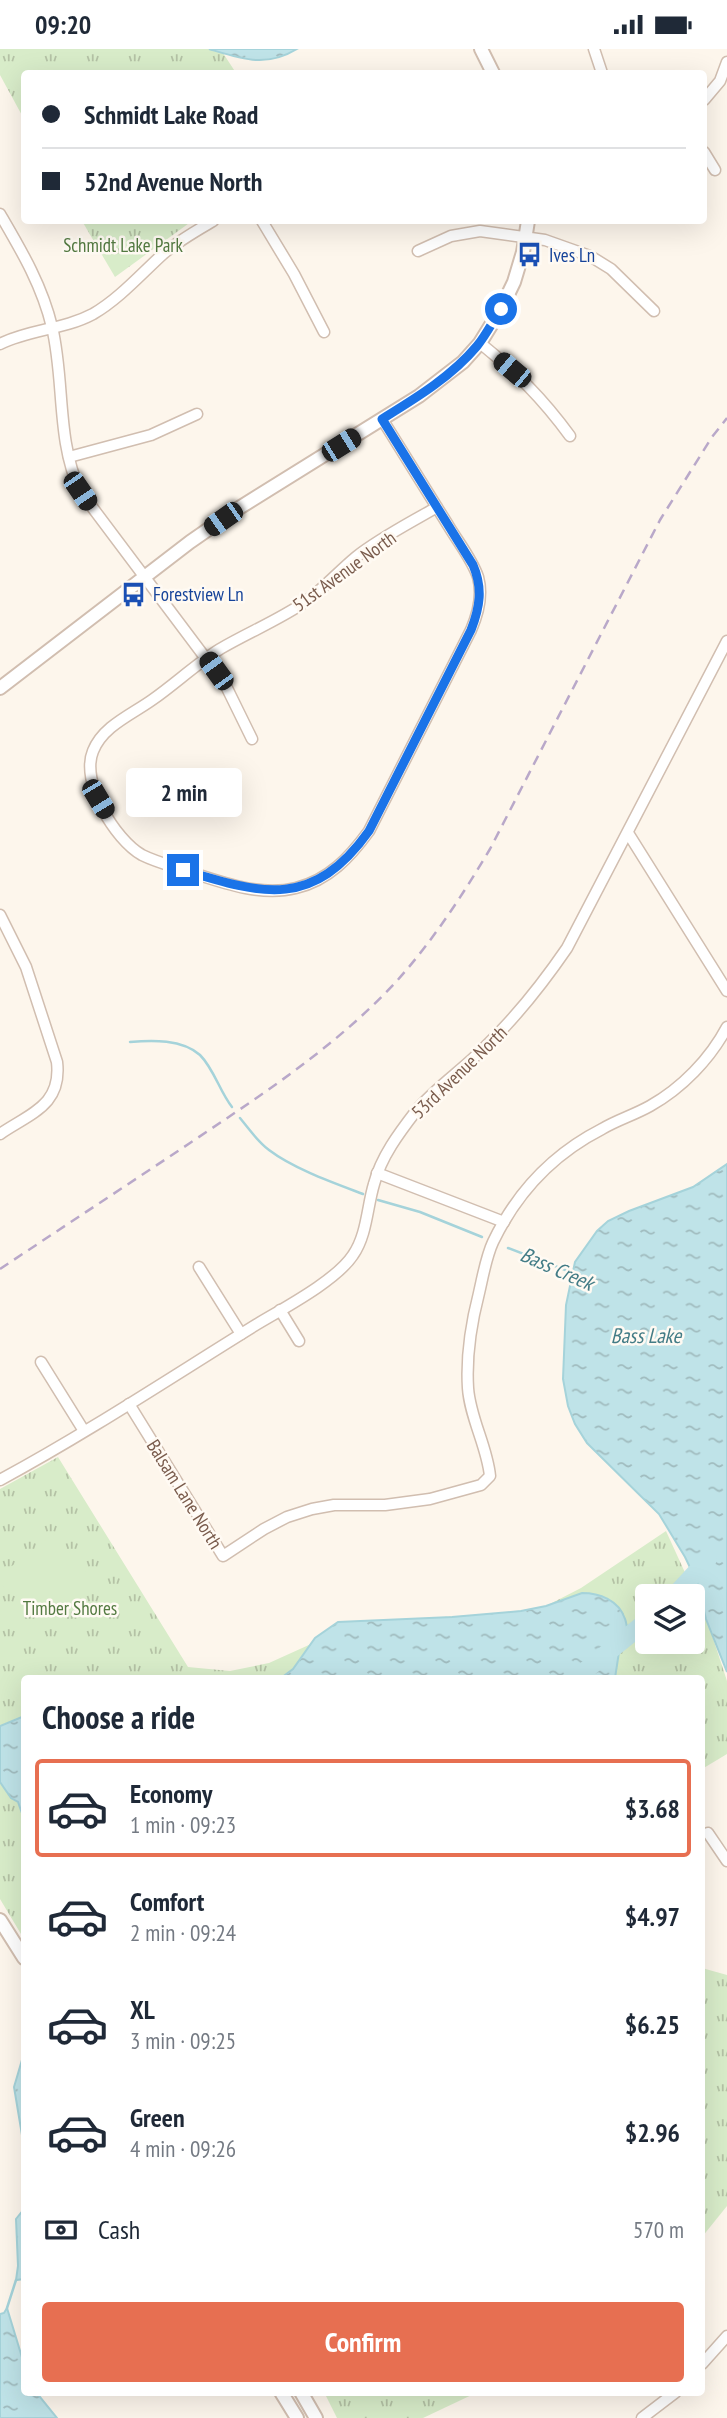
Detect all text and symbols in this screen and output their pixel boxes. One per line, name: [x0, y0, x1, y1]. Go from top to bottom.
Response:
text: 09:20: [35, 8, 91, 41]
text: Schmidt Lake Road: [84, 98, 258, 131]
text: 52nd Avenue North: [84, 165, 263, 198]
park label: Schmidt Lake Park: [63, 233, 183, 257]
bus stop icon: Ives Ln: [515, 241, 543, 269]
place label: Ives Ln: [549, 243, 595, 267]
route start: [485, 293, 517, 325]
car: [490, 348, 535, 392]
car: [318, 425, 365, 465]
car: [60, 468, 101, 514]
car: [200, 498, 247, 540]
street label: 51st Avenue North: [288, 525, 400, 617]
bus stop icon: Forestview Ln: [119, 580, 147, 608]
place label: Forestview Ln: [153, 582, 244, 606]
car: [196, 648, 237, 694]
callout: 2 min: [125, 769, 241, 817]
car: [79, 776, 118, 822]
text: 2 min: [161, 778, 207, 807]
route end: [167, 854, 199, 886]
street label: 53rd Avenue North: [406, 1020, 512, 1124]
water label: Bass Creek: [516, 1240, 601, 1298]
water label: Bass Lake: [611, 1322, 683, 1349]
street label: Balsam Lane North: [142, 1435, 228, 1553]
map controls: [635, 1584, 705, 1654]
button: layers: [635, 1584, 705, 1654]
park label: Timber Shores: [23, 1596, 117, 1620]
text: Choose a ride: [42, 1696, 195, 1738]
icon: car: [46, 1777, 109, 1840]
text: Economy: [130, 1777, 212, 1810]
text: $3.68: [625, 1792, 680, 1825]
text: 1 min · 09:23: [130, 1810, 236, 1839]
icon: car: [46, 1885, 109, 1948]
text: Comfort: [130, 1885, 204, 1918]
text: $4.97: [625, 1900, 680, 1933]
text: 2 min · 09:24: [130, 1918, 236, 1947]
icon: car: [46, 1993, 109, 2056]
text: XL: [130, 1993, 155, 2026]
text: $6.25: [625, 2008, 680, 2041]
text: 3 min · 09:25: [130, 2026, 236, 2055]
icon: car: [46, 2101, 109, 2164]
text: Green: [130, 2101, 185, 2134]
text: $2.96: [625, 2116, 680, 2149]
text: 4 min · 09:26: [130, 2134, 236, 2163]
icon: cash: [42, 2211, 80, 2249]
text: Cash: [98, 2213, 140, 2246]
text: 570 m: [633, 2215, 684, 2244]
button: Confirm: [42, 2302, 684, 2382]

